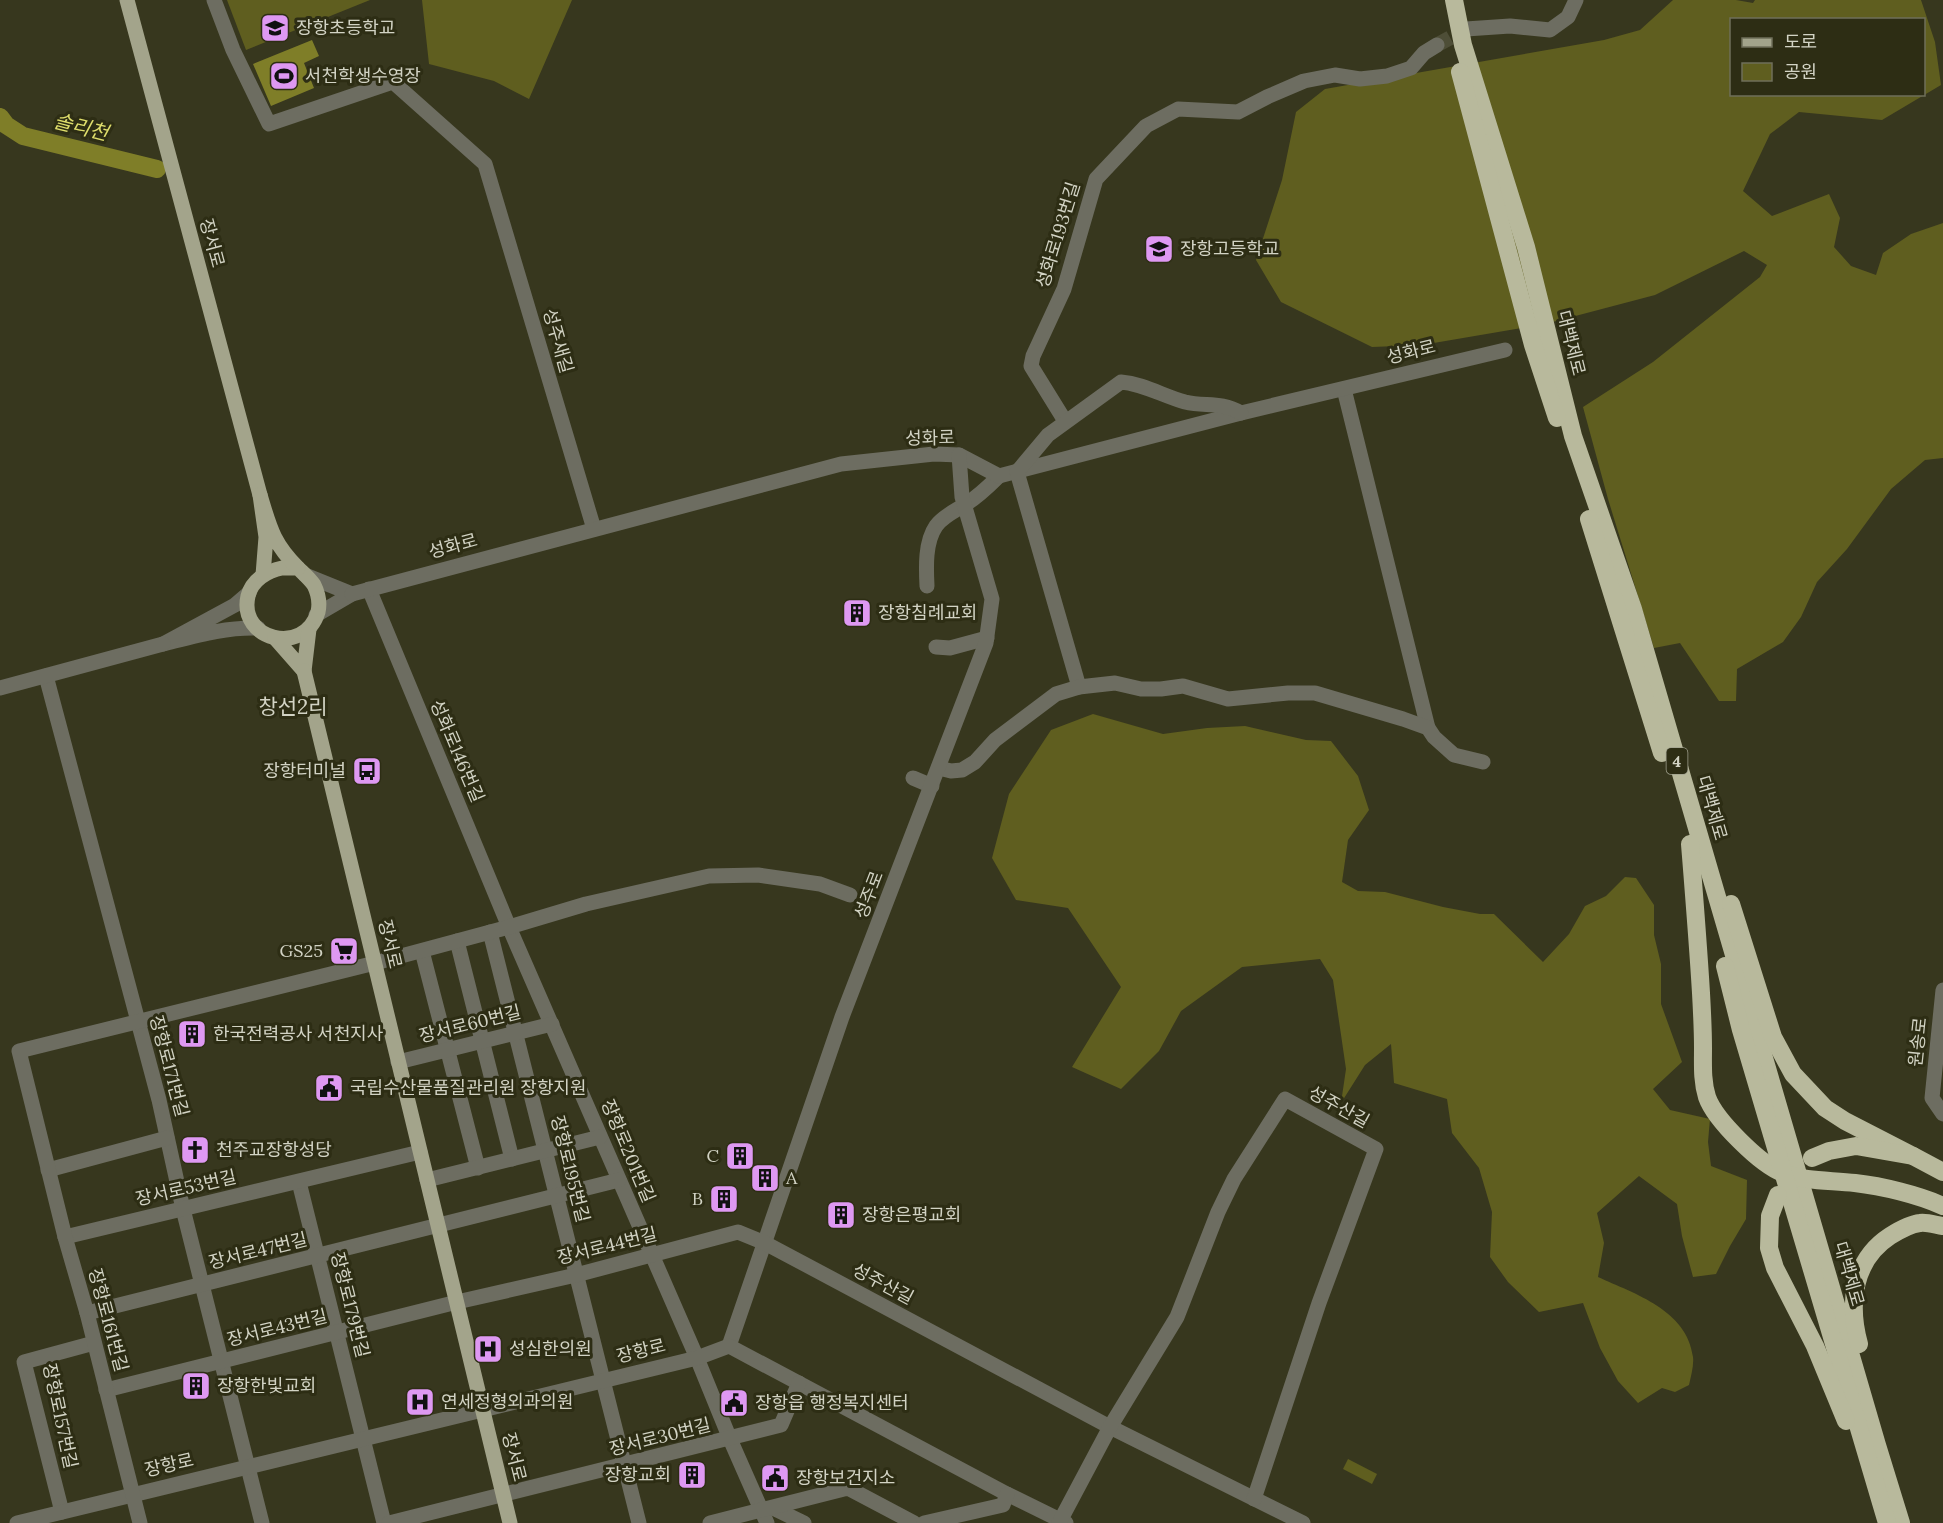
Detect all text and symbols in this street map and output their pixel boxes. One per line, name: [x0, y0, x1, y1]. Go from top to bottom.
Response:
school or university icon: 장항초등학교: [259, 12, 291, 44]
place label: 장항초등학교: [296, 16, 395, 39]
legend: [1730, 18, 1925, 96]
text: 도로: [1784, 30, 1817, 53]
sports icon: 서천학생수영장: [268, 60, 300, 92]
text: 공원: [1784, 60, 1817, 83]
place label: 서천학생수영장: [305, 64, 421, 87]
water label: 솔리천: [51, 108, 113, 146]
street label: 성화로193번길: [1030, 179, 1085, 291]
street label: 장서로: [195, 216, 230, 270]
school or university icon: 장항고등학교: [1143, 233, 1175, 265]
place label: 장항고등학교: [1180, 237, 1279, 260]
street label: 성주새길: [538, 306, 579, 376]
street label: 대백제로: [1552, 308, 1591, 378]
street label: 성화로: [1384, 334, 1438, 369]
street label: 성화로: [905, 426, 955, 449]
street label: 성화로: [426, 528, 480, 563]
building icon: 장항침례교회: [841, 597, 873, 629]
place label: 장항침례교회: [878, 601, 977, 624]
district label: 창선2리: [258, 693, 328, 720]
street label: 성화로146번길: [425, 696, 489, 806]
road number: 4: [1666, 748, 1688, 774]
bus stop icon: 장항터미널: [351, 755, 383, 787]
place label: 장항터미널: [263, 759, 346, 782]
street label: 대백제로: [1692, 773, 1733, 843]
street label: 성주로: [849, 868, 888, 922]
street label: 장서로: [374, 917, 407, 971]
supermarket icon: GS25: [328, 935, 360, 967]
place label: GS25: [280, 939, 323, 962]
street label: 장서로60번길: [416, 1000, 523, 1047]
street label: 장항로171번길: [145, 1013, 194, 1119]
street label: 원송로: [1903, 1016, 1932, 1068]
building icon: 한국전력공사 서천지사: [176, 1018, 208, 1050]
place label: 한국전력공사 서천지사: [213, 1022, 384, 1045]
public building icon: 국립수산물품질관리원 장항지원: [313, 1072, 345, 1104]
place label: 국립수산물품질관리원 장항지원: [350, 1076, 587, 1099]
street label: 성주산길: [1305, 1080, 1374, 1133]
street label: 장항로201번길: [596, 1096, 661, 1206]
street label: 장항로195번길: [546, 1113, 595, 1225]
church icon: 천주교장항성당: [179, 1134, 211, 1166]
place label: 천주교장항성당: [216, 1138, 332, 1161]
building icon: C: [724, 1140, 756, 1172]
place label: C: [706, 1144, 719, 1167]
building icon: A: [749, 1162, 781, 1194]
street label: 장서로53번길: [133, 1165, 238, 1210]
place label: A: [785, 1166, 798, 1189]
building icon: B: [708, 1183, 740, 1215]
place label: B: [692, 1187, 703, 1210]
building icon: 장항은평교회: [825, 1199, 857, 1231]
place label: 장항은평교회: [862, 1203, 961, 1226]
street label: 장서로44번길: [554, 1222, 659, 1269]
street label: 장서로47번길: [206, 1227, 310, 1274]
street label: 대백제로: [1829, 1239, 1870, 1309]
street label: 장항로179번길: [326, 1250, 375, 1360]
street label: 성주산길: [849, 1258, 918, 1309]
street label: 장항로161번길: [84, 1266, 133, 1374]
street label: 장서로43번길: [224, 1304, 329, 1351]
hospital icon: 성심한의원: [472, 1333, 504, 1365]
street label: 장항로: [614, 1333, 668, 1368]
place label: 성심한의원: [509, 1337, 592, 1360]
street label: 장항로157번길: [38, 1361, 83, 1471]
building icon: 장항한빛교회: [180, 1370, 212, 1402]
place label: 장항한빛교회: [217, 1374, 316, 1397]
hospital icon: 연세정형외과의원: [404, 1386, 436, 1418]
public building icon: 장항읍 행정복지센터: [718, 1387, 750, 1419]
place label: 연세정형외과의원: [441, 1390, 573, 1413]
place label: 장항읍 행정복지센터: [755, 1391, 909, 1414]
street label: 장서로30번길: [607, 1413, 713, 1460]
street label: 장서로: [497, 1430, 532, 1484]
street label: 장항로: [142, 1448, 196, 1481]
building icon: 장항교회: [676, 1459, 708, 1491]
public building icon: 장항보건지소: [759, 1462, 791, 1494]
place label: 장항교회: [605, 1463, 671, 1486]
place label: 장항보건지소: [796, 1466, 895, 1489]

